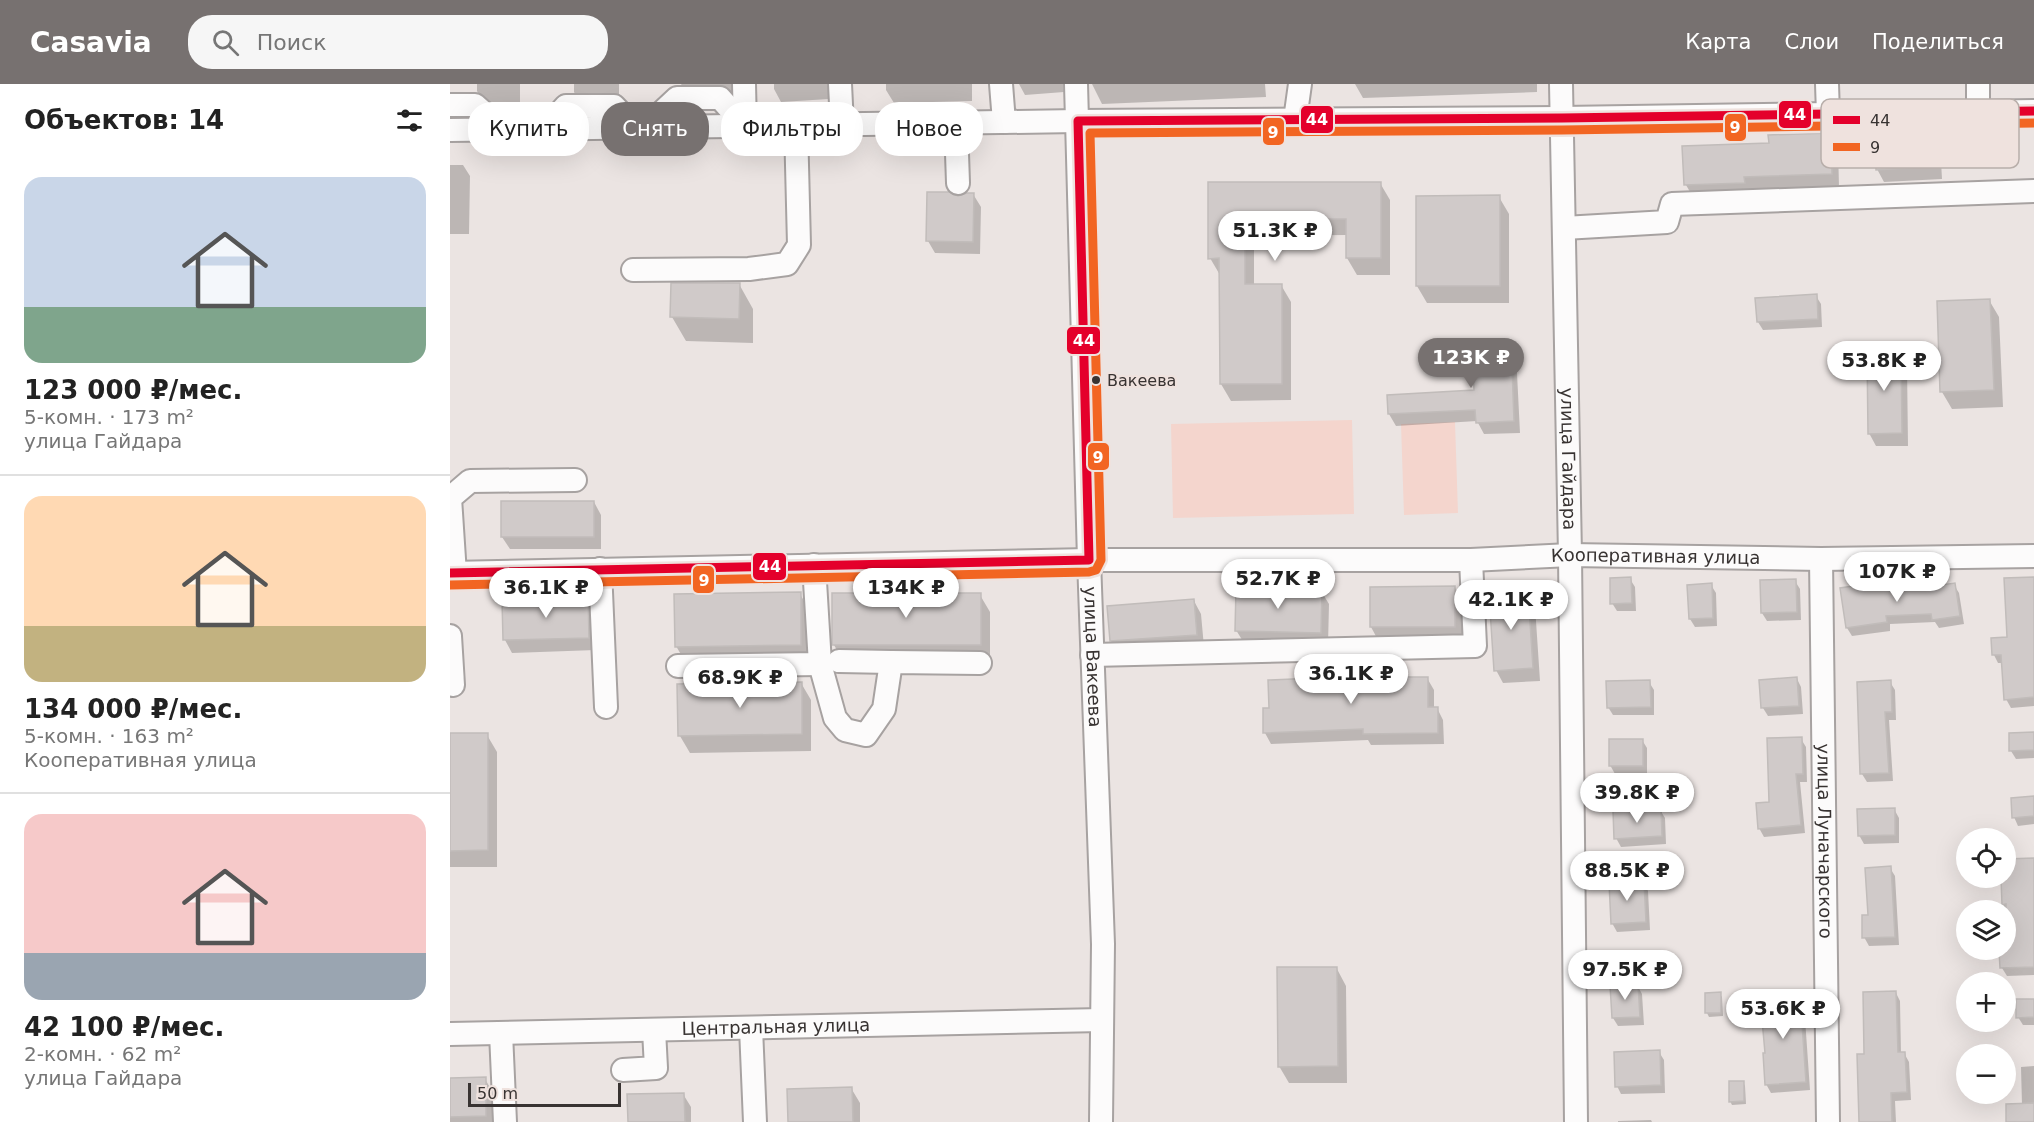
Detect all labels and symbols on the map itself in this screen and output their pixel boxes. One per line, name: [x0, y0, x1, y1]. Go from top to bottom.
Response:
legend: [1821, 99, 2019, 168]
line badge: 44: [1778, 100, 1812, 129]
line badge: 44: [1300, 105, 1334, 134]
text: 44: [1784, 105, 1806, 124]
text: 44: [1306, 110, 1328, 129]
text: 44: [1870, 111, 1890, 130]
line badge: 9: [1724, 113, 1747, 142]
line badge: 9: [1262, 117, 1285, 146]
text: 9: [1729, 118, 1741, 137]
text: 9: [1267, 123, 1279, 142]
text: 9: [1870, 138, 1880, 157]
pin: 51.3K ₽: [1220, 211, 1330, 262]
line badge: 44: [1066, 326, 1101, 355]
text: 44: [1073, 331, 1095, 350]
pin: 123K ₽: [1422, 338, 1520, 389]
pin: 53.8K ₽: [1829, 341, 1939, 392]
place label: Вакеева: [1107, 371, 1176, 390]
marker: Вакеева: [1090, 374, 1102, 386]
street label: улица Гайдара: [1557, 387, 1581, 530]
line badge: 9: [1087, 442, 1110, 471]
text: 9: [1092, 448, 1104, 467]
street label: Кооперативная улица: [1550, 544, 1761, 568]
line badge: 44: [752, 552, 787, 581]
pin: 107K ₽: [1848, 552, 1946, 603]
text: 44: [759, 557, 781, 576]
pin: 52.7K ₽: [1223, 559, 1333, 610]
line badge: 9: [692, 565, 715, 594]
pin: 36.1K ₽: [491, 568, 601, 619]
pin: 134K ₽: [857, 568, 955, 619]
text: 9: [698, 571, 710, 590]
pin: 42.1K ₽: [1456, 580, 1566, 631]
street label: улица Вакеева: [1080, 586, 1106, 728]
pin: 36.1K ₽: [1296, 654, 1406, 705]
pin: 68.9K ₽: [685, 658, 795, 709]
street label: улица Луначарского: [1813, 743, 1837, 939]
pin: 39.8K ₽: [1582, 773, 1692, 824]
pin: 88.5K ₽: [1572, 851, 1682, 902]
pin: 97.5K ₽: [1570, 950, 1680, 1001]
pin: 53.6K ₽: [1728, 989, 1838, 1040]
street label: Центральная улица: [681, 1014, 870, 1039]
scale bar: [468, 1080, 621, 1108]

